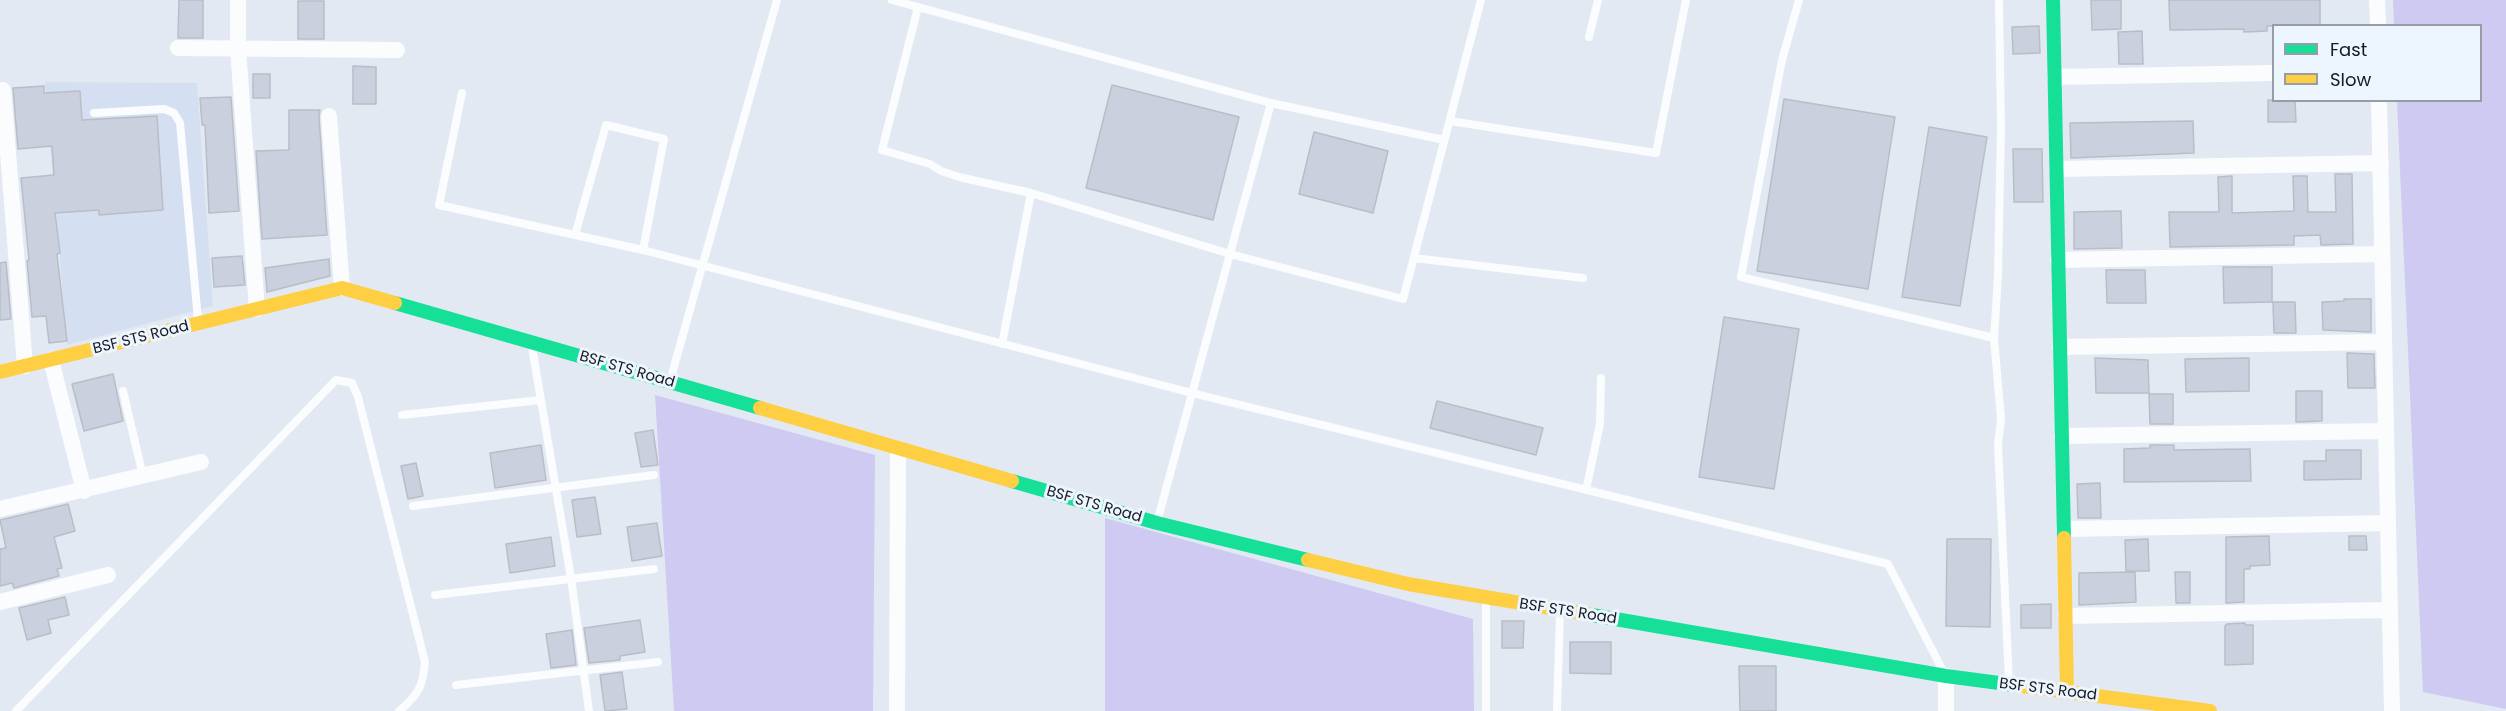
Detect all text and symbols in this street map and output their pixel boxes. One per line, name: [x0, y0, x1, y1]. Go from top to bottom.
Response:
legend: [2272, 24, 2482, 102]
text: Fast: [2330, 37, 2367, 62]
text: Slow: [2330, 67, 2371, 92]
street label: BSF STS Road: [91, 317, 191, 359]
street label: BSF STS Road: [577, 348, 677, 392]
street label: BSF STS Road: [1044, 483, 1144, 527]
street label: BSF STS Road: [1518, 595, 1618, 629]
street label: BSF STS Road: [1998, 675, 2098, 705]

